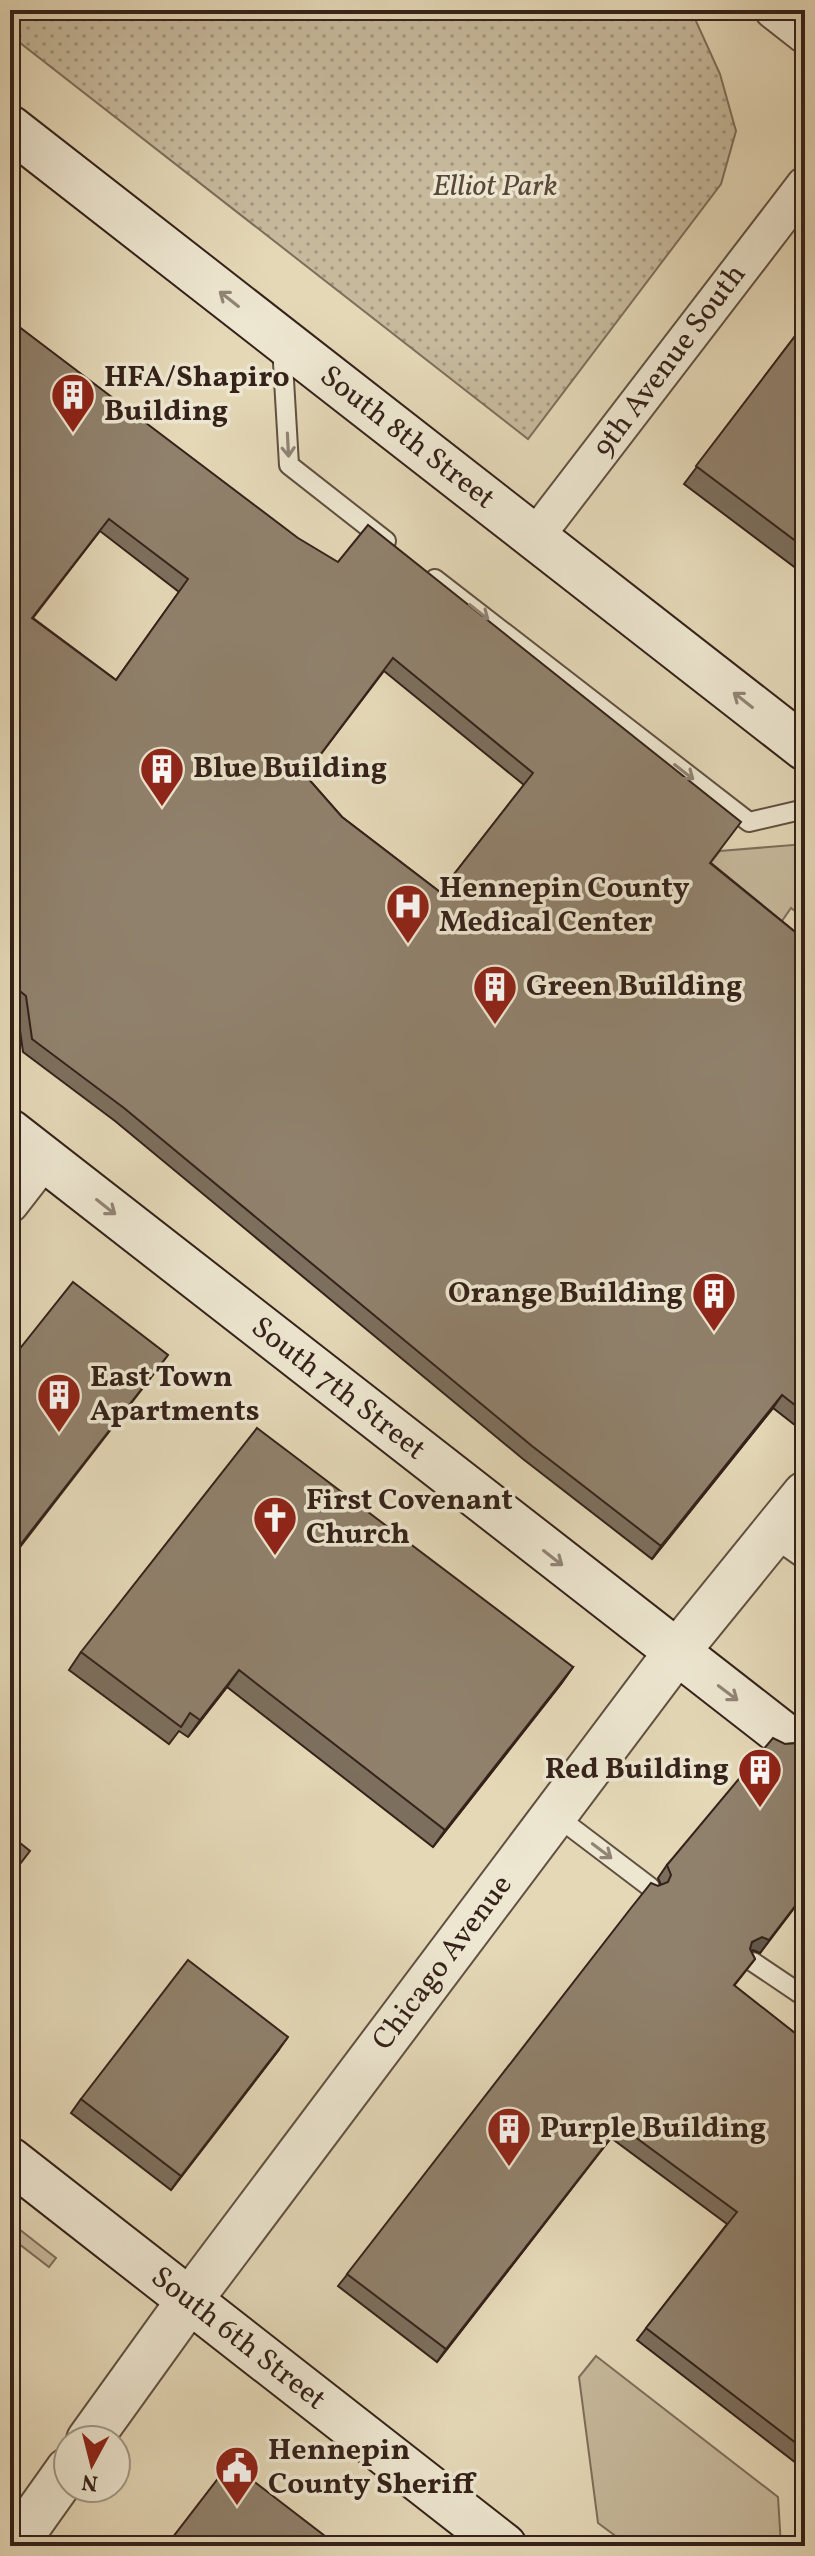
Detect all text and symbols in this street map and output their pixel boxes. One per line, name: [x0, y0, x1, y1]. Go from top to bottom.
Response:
park label: Elliot Park: [433, 166, 558, 208]
street label: 9th Avenue South: [583, 256, 757, 466]
one-way arrow: [219, 290, 240, 307]
street label: South 8th Street: [310, 356, 504, 520]
place label: HFA/Shapiro Building: [104, 357, 290, 433]
building icon: HFA/Shapiro Building: [49, 371, 97, 434]
one-way arrow: [280, 432, 295, 458]
one-way arrow: [468, 604, 489, 621]
one-way arrow: [733, 691, 754, 708]
building icon: Blue Building: [138, 745, 186, 808]
place label: Blue Building: [193, 748, 387, 790]
one-way arrow: [673, 763, 694, 780]
place label: Hennepin County Medical Center: [439, 868, 690, 944]
hospital icon: Hennepin County Medical Center: [384, 882, 432, 945]
building icon: Green Building: [471, 963, 519, 1026]
place label: Green Building: [526, 966, 742, 1008]
one-way arrow: [95, 1199, 116, 1216]
building icon: Orange Building: [690, 1270, 738, 1333]
place label: Orange Building: [448, 1273, 683, 1315]
street label: South 7th Street: [242, 1307, 434, 1471]
place label: East Town Apartments: [90, 1357, 260, 1433]
building icon: East Town Apartments: [35, 1371, 83, 1434]
place label: First Covenant Church: [306, 1480, 513, 1556]
church icon: First Covenant Church: [251, 1494, 299, 1557]
one-way arrow: [542, 1549, 563, 1566]
one-way arrow: [717, 1684, 738, 1701]
building icon: Red Building: [736, 1746, 784, 1809]
place label: Red Building: [545, 1749, 729, 1791]
one-way arrow: [591, 1842, 612, 1859]
street label: Chicago Avenue: [363, 1866, 523, 2060]
building icon: Purple Building: [485, 2105, 533, 2168]
place label: Purple Building: [540, 2108, 766, 2150]
street label: South 6th Street: [142, 2257, 334, 2421]
north arrow: [52, 2424, 132, 2504]
place label: Hennepin County Sheriff: [268, 2430, 477, 2506]
public building icon: Hennepin County Sheriff: [213, 2444, 261, 2507]
text: N: [80, 2465, 100, 2498]

